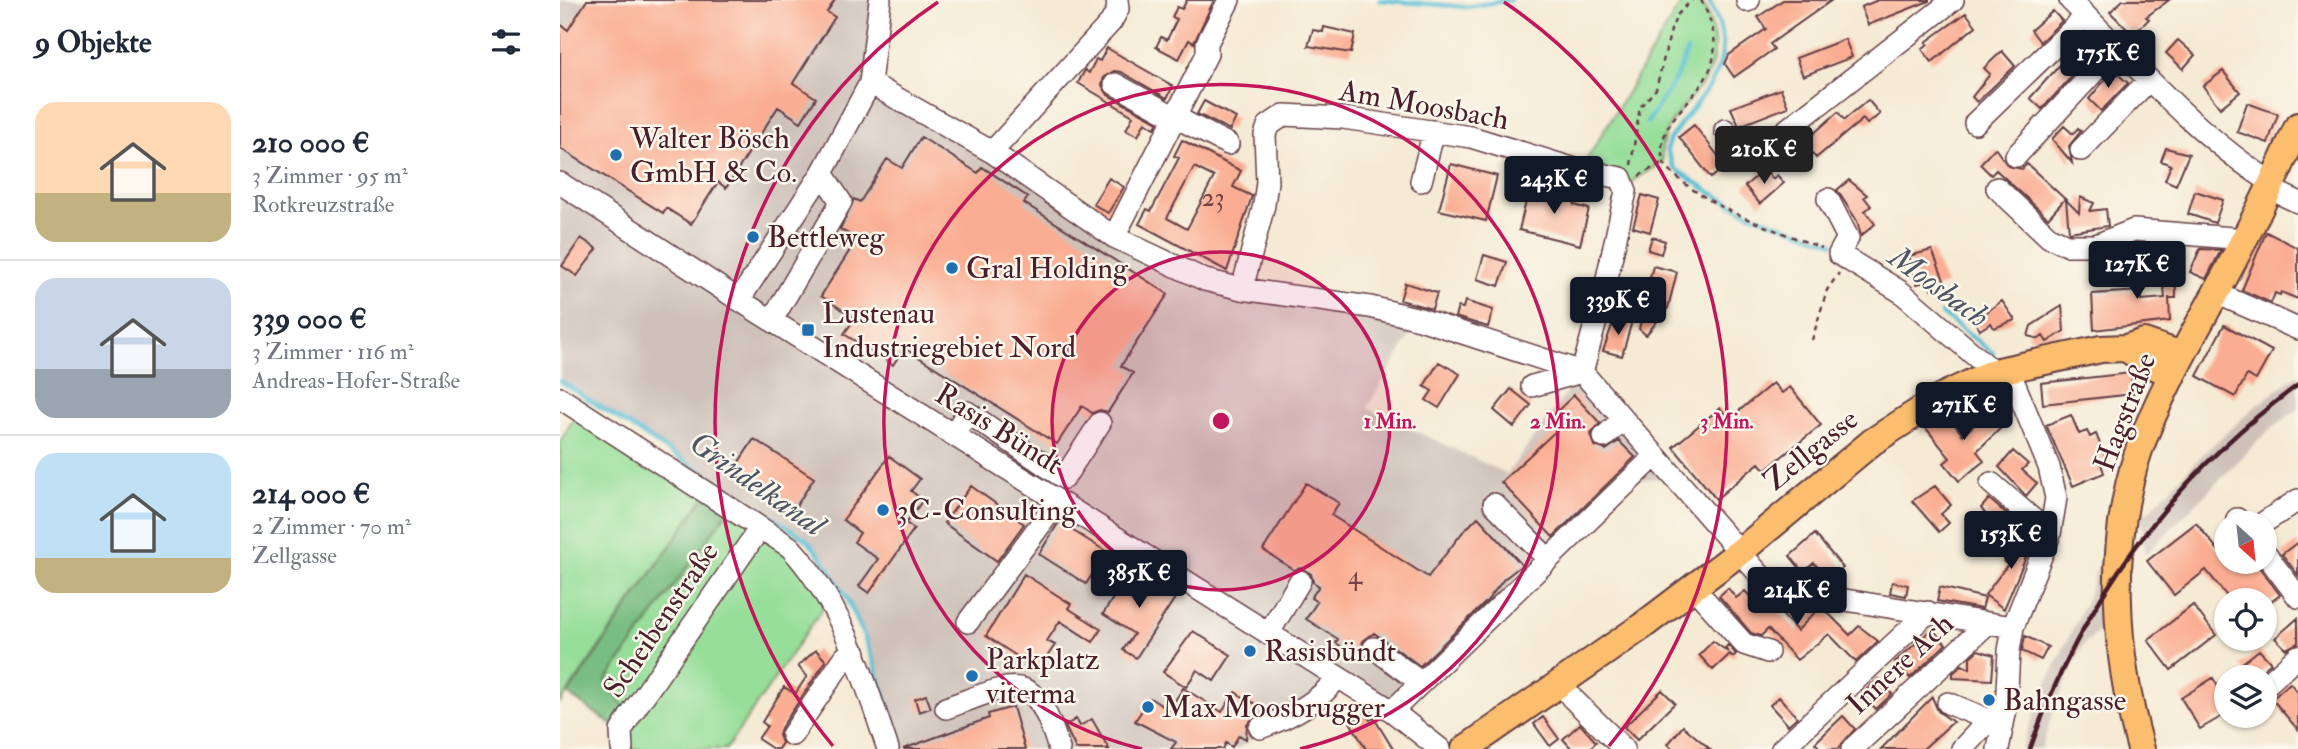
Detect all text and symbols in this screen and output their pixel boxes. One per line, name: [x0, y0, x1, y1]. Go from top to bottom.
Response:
icon: filters: [487, 23, 525, 61]
text: 9 Objekte: [35, 24, 152, 61]
pin: 175K €: [2051, 31, 2165, 90]
text: 175K €: [2076, 38, 2140, 67]
street label: Am Moosbach: [1336, 72, 1512, 138]
place label: Walter Bösch GmbH & Co.: [629, 120, 797, 191]
text: 210 000 €: [252, 124, 369, 161]
pin: 210K €: [1707, 127, 1821, 186]
icon: home: [91, 130, 175, 214]
text: 210K €: [1731, 134, 1797, 163]
marker: Walter Bösch GmbH & Co.: [608, 147, 624, 163]
pin: 243K €: [1497, 156, 1611, 216]
text: 3 Zimmer · 95 m²: [252, 161, 408, 190]
text: 243K €: [1520, 164, 1588, 193]
house number: 23: [1201, 182, 1225, 214]
text: Rotkreuzstraße: [252, 190, 394, 219]
place label: Bettleweg: [767, 219, 886, 256]
marker: Bettleweg: [745, 229, 761, 245]
water label: Moosbach: [1879, 236, 1997, 337]
pin: 127K €: [2080, 242, 2194, 301]
text: 127K €: [2105, 249, 2169, 278]
place label: Gral Holding: [966, 250, 1129, 287]
marker: Gral Holding: [944, 260, 960, 276]
pin: 339K €: [1561, 278, 1675, 337]
text: 339K €: [1586, 285, 1650, 314]
place label: Lustenau Industriegebiet Nord: [822, 295, 1076, 366]
text: 339 000 €: [252, 300, 367, 337]
icon: home: [91, 306, 175, 390]
marker: Lustenau Industriegebiet Nord: [800, 322, 816, 338]
text: 3 Zimmer · 116 m²: [252, 337, 414, 366]
street label: Hagstraße: [2086, 348, 2164, 476]
text: Andreas-Hofer-Straße: [252, 366, 460, 395]
street label: Rasis Bündt: [928, 375, 1070, 483]
pin: 271K €: [1907, 382, 2021, 442]
text: 271K €: [1932, 390, 1996, 419]
street label: Zellgasse: [1756, 401, 1866, 499]
text: 1 Min.: [1364, 408, 1416, 435]
text: 2 Min.: [1530, 408, 1586, 435]
text: 3 Min.: [1700, 408, 1754, 435]
centre of rings: [1209, 409, 1233, 433]
water label: Grindelkanal: [682, 423, 834, 547]
text: 214 000 €: [252, 475, 370, 512]
icon: home: [91, 481, 175, 565]
place label: 3C-Consulting: [897, 492, 1078, 529]
marker: 3C-Consulting: [875, 502, 891, 518]
north arrow: [2214, 511, 2277, 574]
map controls: [2214, 511, 2277, 728]
text: 2 Zimmer · 70 m²: [252, 512, 411, 541]
pin: 153K €: [1954, 512, 2068, 571]
text: 153K €: [1980, 519, 2042, 548]
street label: Scheibenstraße: [595, 535, 727, 705]
text: Zellgasse: [252, 541, 337, 570]
pin: 385K €: [1082, 550, 1196, 610]
text: 385K €: [1107, 558, 1171, 587]
house number: 4: [1348, 560, 1363, 592]
pin: 214K €: [1740, 568, 1854, 627]
text: 214K €: [1764, 575, 1830, 604]
button: locate: [2214, 588, 2277, 651]
street label: Innere Ach: [1839, 605, 1961, 723]
place label: Rasisbündt: [1264, 633, 1397, 670]
place label: Parkplatz viterma: [985, 641, 1100, 712]
marker: Rasisbündt: [1242, 643, 1258, 659]
button: layers: [2214, 665, 2277, 728]
marker: Parkplatz viterma: [964, 668, 980, 684]
place label: Bahngasse: [2003, 682, 2126, 719]
place label: Max Moosbrugger: [1162, 689, 1385, 726]
marker: Bahngasse: [1981, 692, 1997, 708]
marker: Max Moosbrugger: [1140, 699, 1156, 715]

